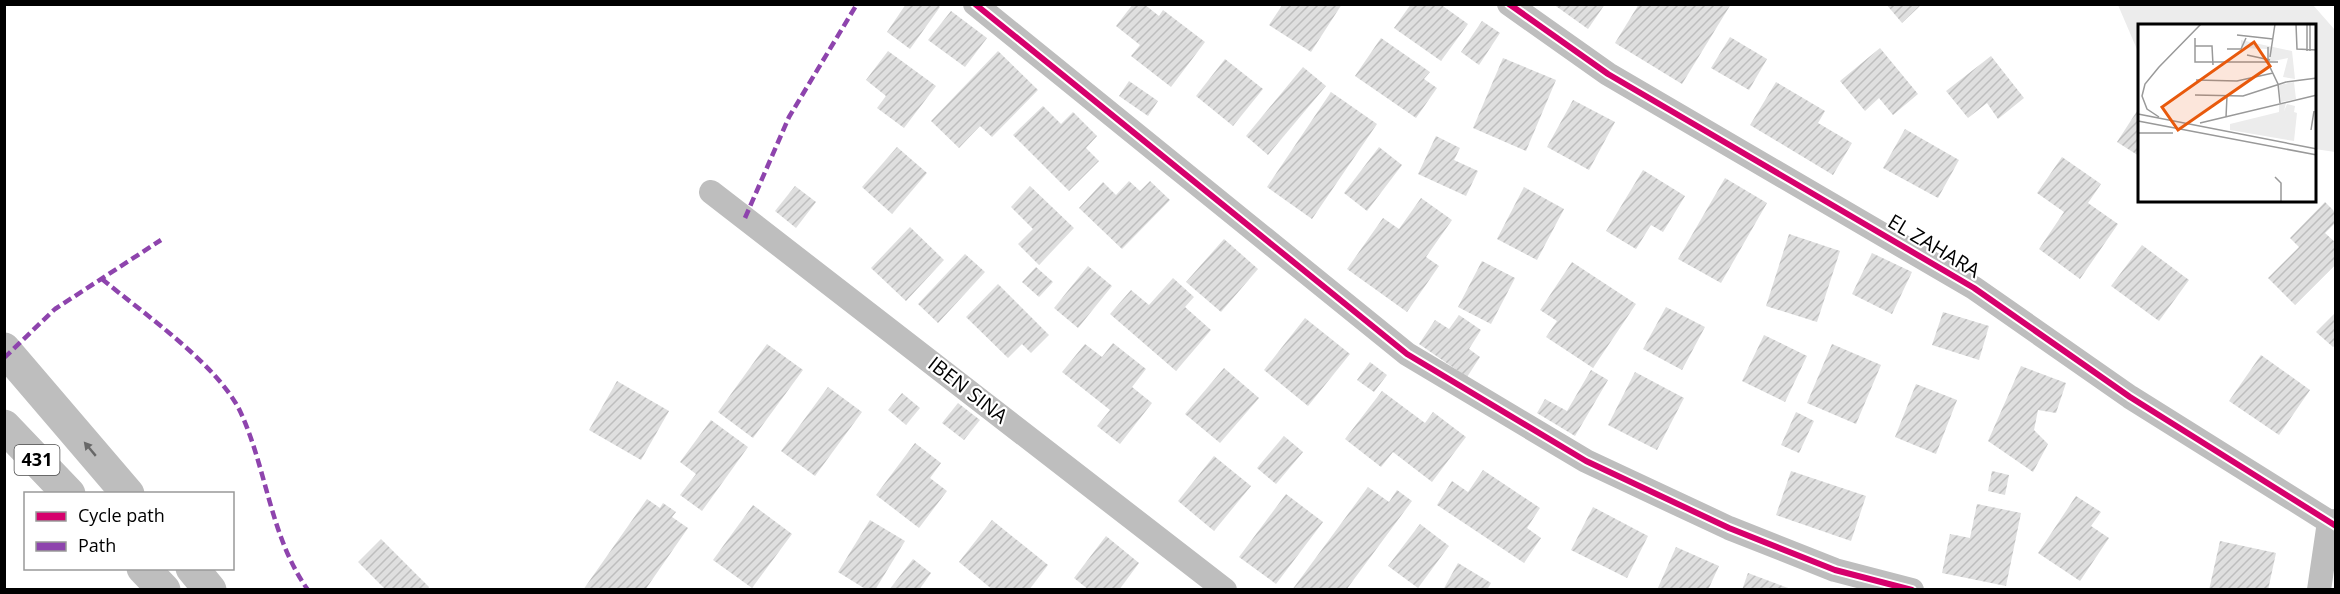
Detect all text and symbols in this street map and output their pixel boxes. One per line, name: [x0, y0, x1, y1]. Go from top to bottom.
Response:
inset map: [2138, 24, 2316, 202]
street label: EL ZAHARA: [1883, 207, 1986, 284]
street label: IBEN SINA: [923, 350, 1014, 429]
one-way arrow: [84, 442, 97, 457]
road number: 431: [15, 445, 60, 475]
legend: [24, 492, 234, 570]
text: Cycle path: [78, 503, 165, 527]
text: Path: [78, 533, 116, 557]

